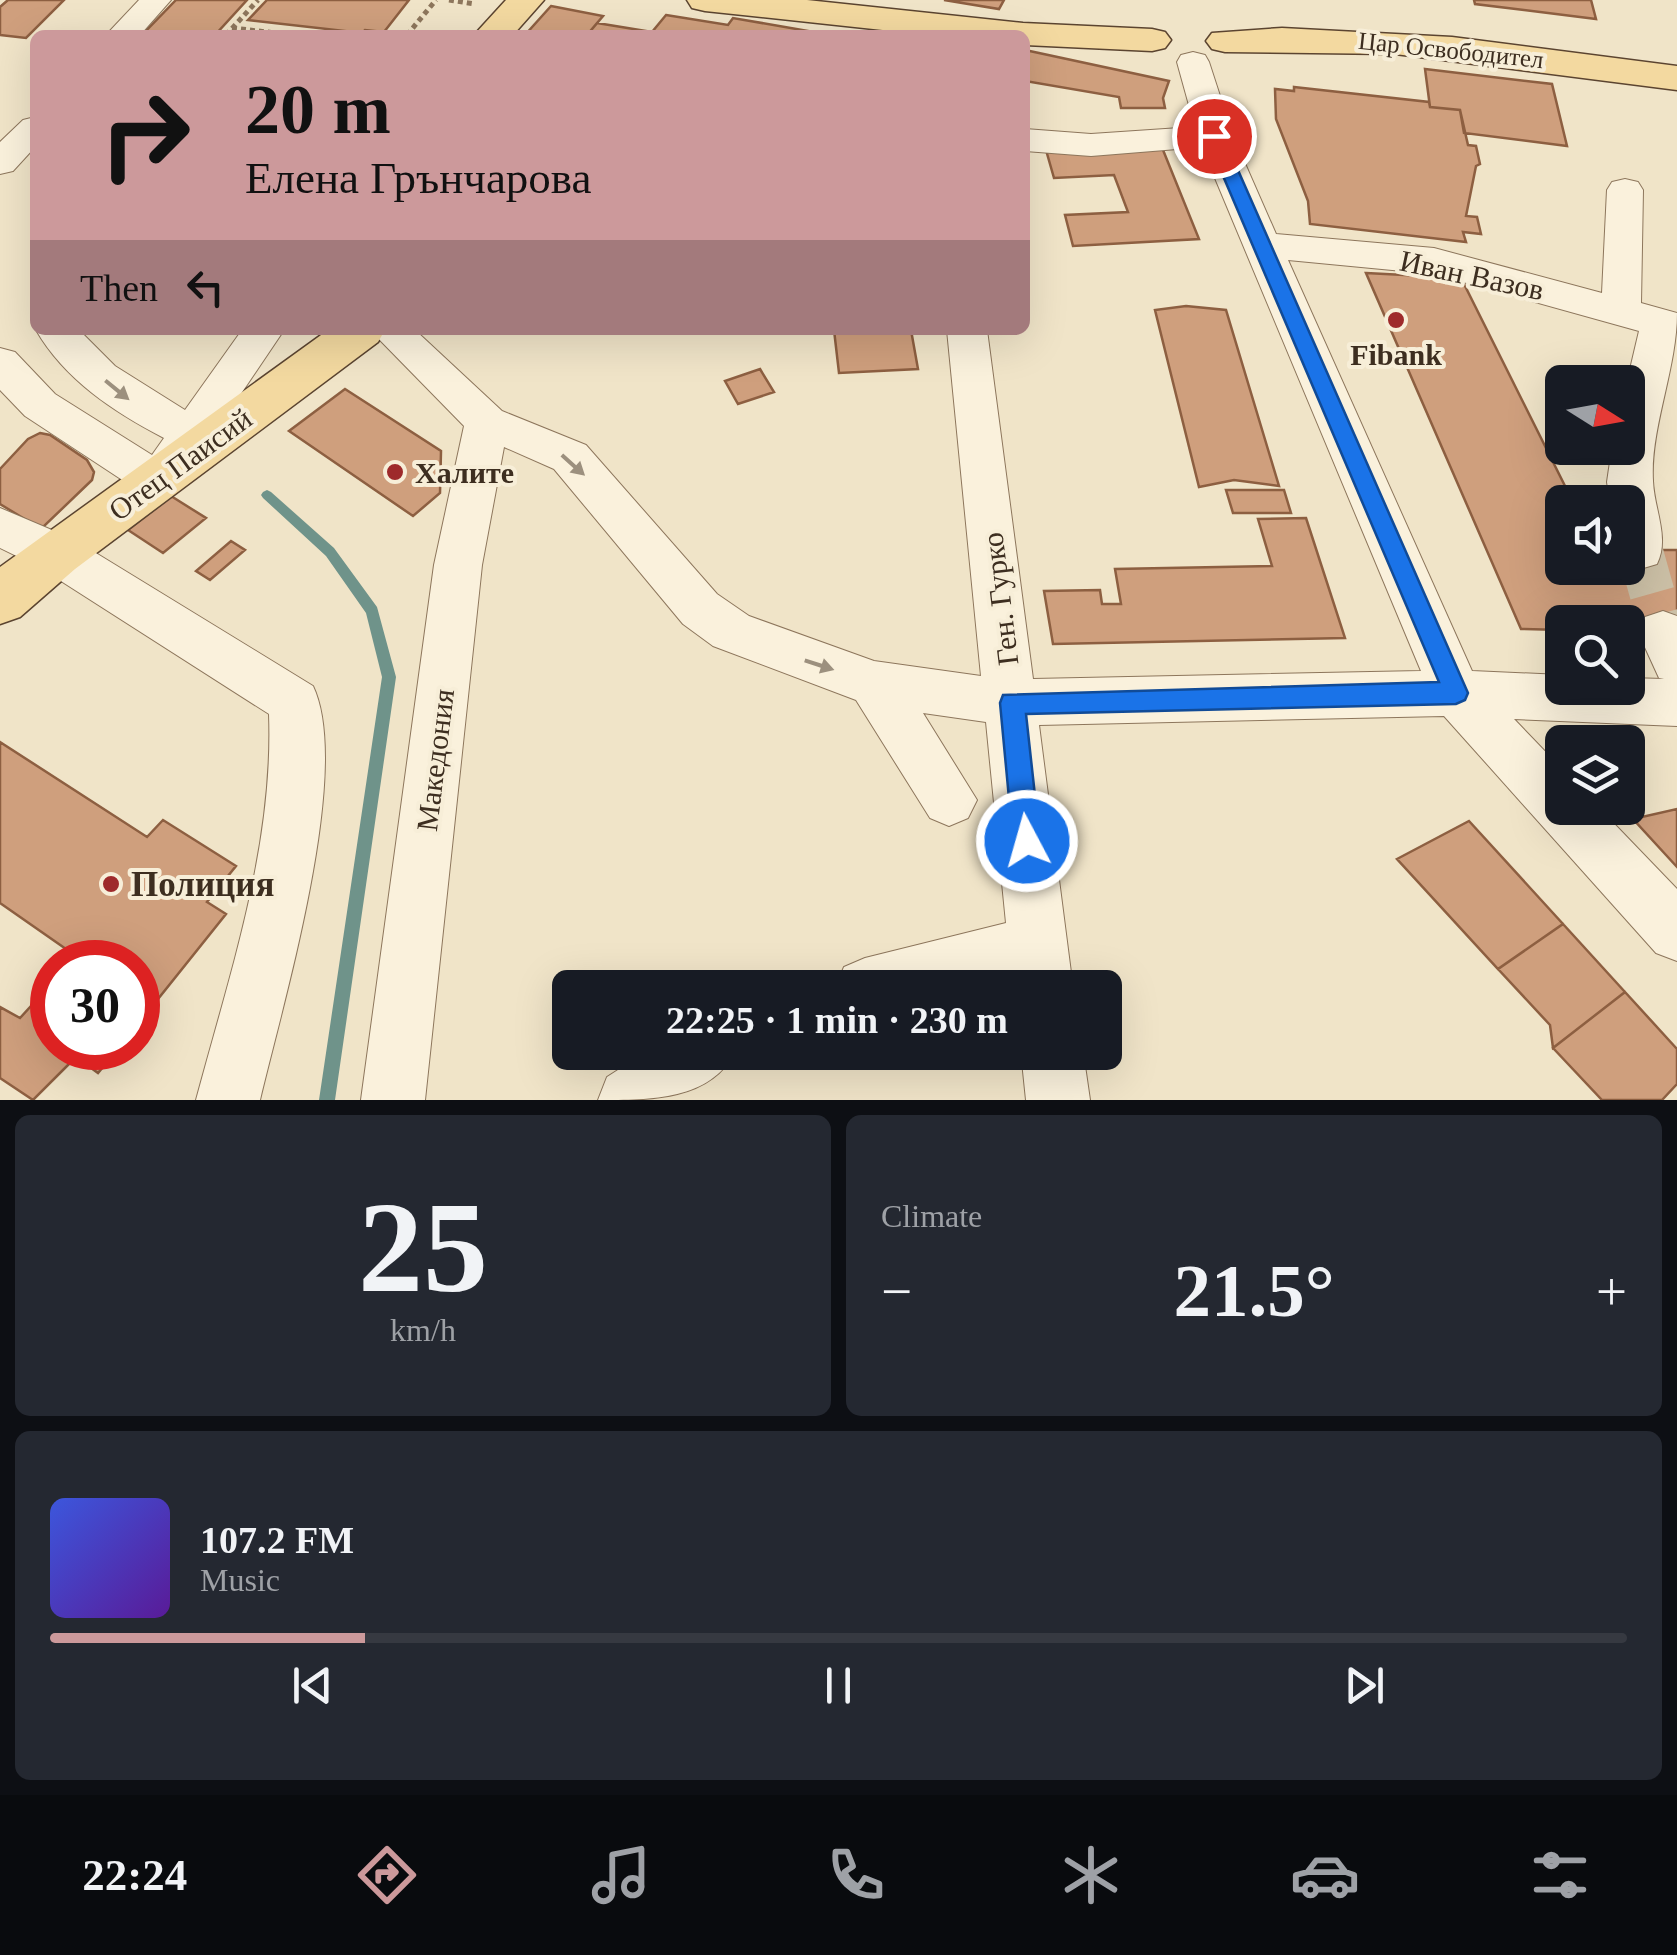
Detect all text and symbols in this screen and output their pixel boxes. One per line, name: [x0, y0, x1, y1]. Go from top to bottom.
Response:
street label: Цар Освободител: [1357, 27, 1545, 73]
icon: right: [80, 70, 210, 200]
text: 20 m: [245, 71, 391, 148]
pin: [1172, 94, 1257, 179]
icon: arrive: [1187, 109, 1242, 164]
text: Елена Грънчарова: [245, 153, 592, 203]
street label: Иван Вазов: [1397, 244, 1547, 306]
icon: left: [178, 260, 233, 315]
text: Then: [80, 267, 158, 309]
marker: Fibank: [1385, 309, 1407, 331]
place label: Fibank: [1350, 338, 1442, 371]
north arrow: [1545, 365, 1645, 465]
map controls: [1545, 365, 1645, 825]
one-way arrow: [104, 380, 130, 400]
street label: Отец Паисий: [102, 401, 258, 527]
one-way arrow: [560, 453, 585, 475]
place label: Халите: [415, 456, 514, 489]
marker: Халите: [384, 461, 406, 483]
button: sound: [1545, 485, 1645, 585]
street label: Ген. Гурко: [975, 531, 1025, 667]
button: search: [1545, 605, 1645, 705]
one-way arrow: [804, 659, 834, 674]
street label: Македония: [410, 687, 460, 833]
button: layers: [1545, 725, 1645, 825]
position arrow: [975, 789, 1079, 893]
place label: Полиция: [131, 865, 274, 904]
marker: Полиция: [100, 873, 122, 895]
speed limit sign: 30: [30, 940, 160, 1070]
text: 22:25 · 1 min · 230 m: [666, 999, 1008, 1041]
text: 25: [358, 1175, 488, 1319]
text: Climate: [881, 1198, 982, 1234]
text: 21.5°: [1173, 1249, 1335, 1332]
text: −: [881, 1261, 912, 1322]
text: +: [1596, 1261, 1627, 1322]
text: km/h: [390, 1312, 456, 1348]
text: 107.2 FM: [200, 1519, 354, 1561]
text: Music: [200, 1562, 280, 1598]
icon: previous: [285, 1658, 340, 1713]
icon: pause: [811, 1658, 866, 1713]
icon: next: [1337, 1658, 1392, 1713]
icon: directions: [352, 1840, 422, 1910]
icon: music: [586, 1840, 656, 1910]
icon: phone: [821, 1840, 891, 1910]
icon: climate: [1056, 1840, 1126, 1910]
icon: car: [1290, 1840, 1360, 1910]
icon: filters: [1525, 1840, 1595, 1910]
text: 22:24: [82, 1850, 187, 1900]

